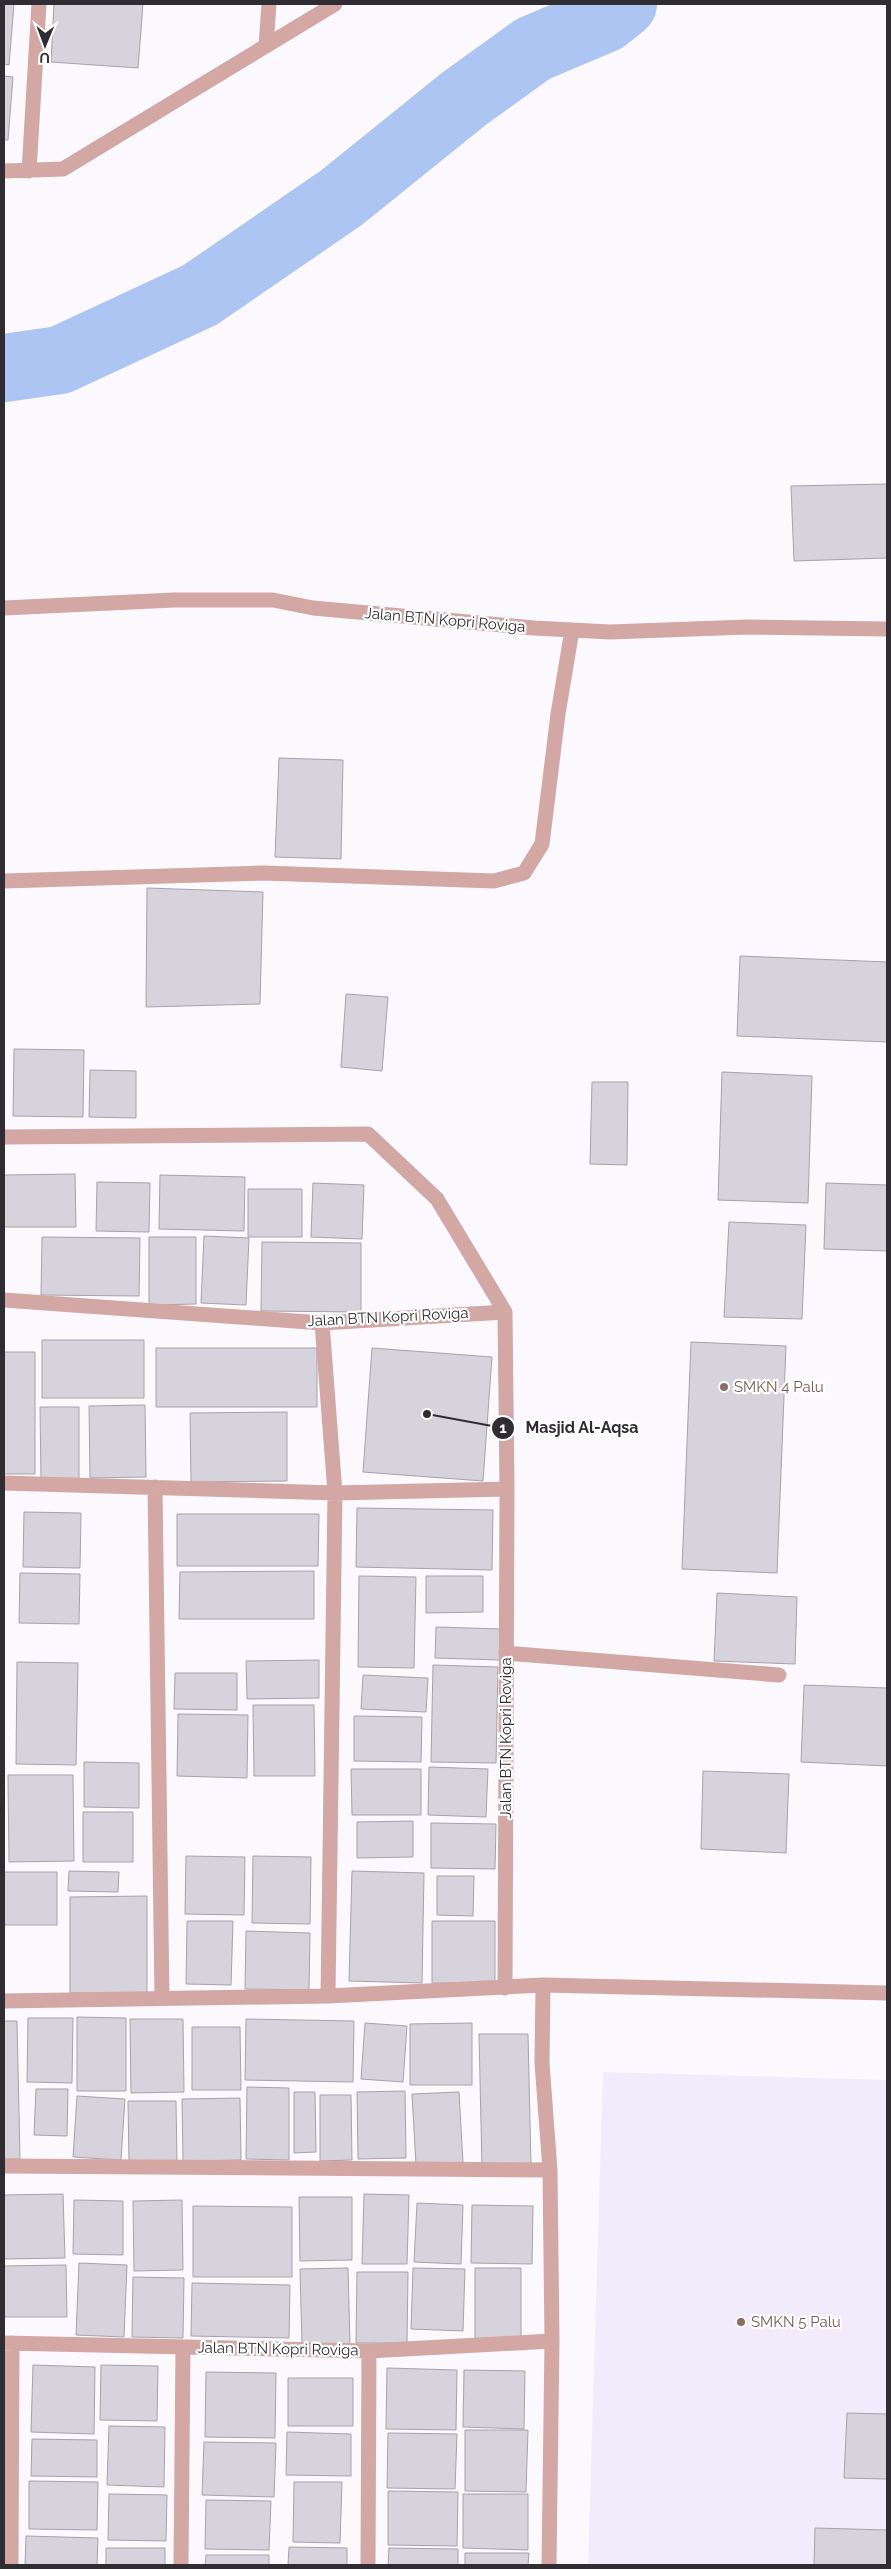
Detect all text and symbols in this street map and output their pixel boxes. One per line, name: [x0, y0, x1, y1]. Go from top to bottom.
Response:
north arrow: [20, 20, 70, 70]
text: U: [39, 50, 50, 66]
street label: Jalan BTN Kopri Roviga: [364, 604, 526, 636]
street label: Jalan BTN Kopri Roviga: [307, 1304, 469, 1330]
place label: SMKN 4 Palu: [734, 1378, 824, 1396]
marker: SMKN 4 Palu: [718, 1381, 730, 1393]
callout: Masjid Al-Aqsa: [490, 1412, 649, 1443]
text: Masjid Al-Aqsa: [526, 1418, 638, 1437]
text: 1: [499, 1419, 507, 1437]
street label: Jalan BTN Kopri Roviga: [497, 1657, 515, 1819]
place label: SMKN 5 Palu: [751, 2313, 841, 2331]
marker: SMKN 5 Palu: [735, 2316, 747, 2328]
street label: Jalan BTN Kopri Roviga: [197, 2339, 359, 2359]

